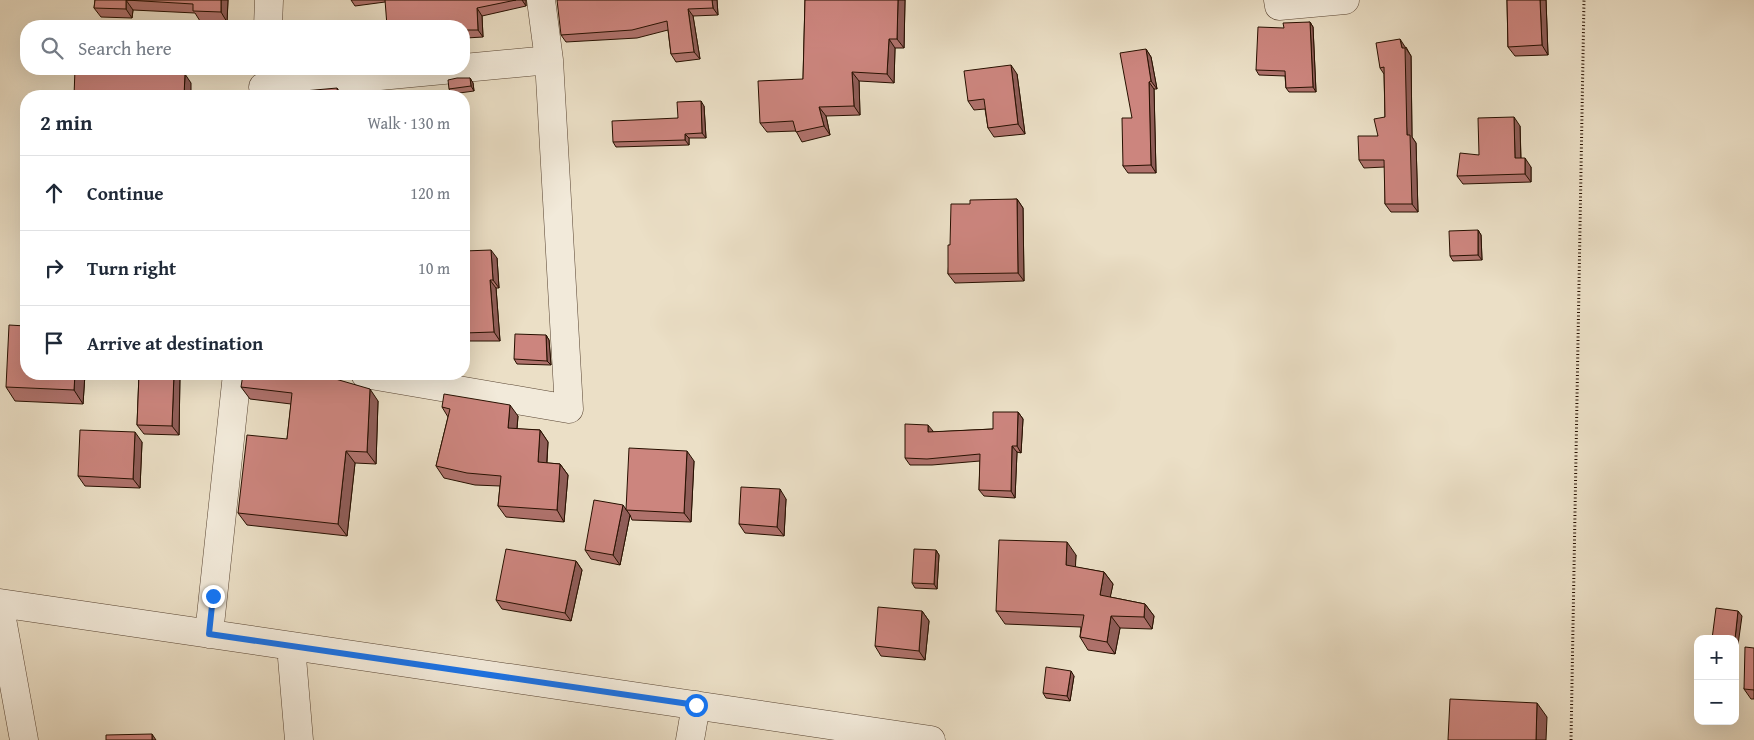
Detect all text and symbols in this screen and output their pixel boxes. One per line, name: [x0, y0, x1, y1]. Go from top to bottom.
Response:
search box: [20, 20, 470, 75]
icon: search: [38, 34, 66, 62]
text: Search here: [78, 34, 172, 62]
text: 2 min: [40, 107, 92, 138]
text: Walk · 130 m: [367, 111, 450, 135]
icon: ahead: [40, 179, 68, 207]
text: Continue: [87, 179, 164, 207]
text: 120 m: [410, 181, 450, 205]
icon: right: [40, 254, 68, 282]
text: Turn right: [87, 254, 176, 282]
text: 10 m: [418, 256, 450, 280]
icon: arrive: [40, 329, 68, 357]
text: Arrive at destination: [87, 329, 263, 357]
route end: [202, 585, 225, 608]
map controls: [1694, 635, 1739, 725]
button: +: [1694, 635, 1739, 680]
button: −: [1694, 680, 1739, 725]
route start: [685, 694, 708, 717]

